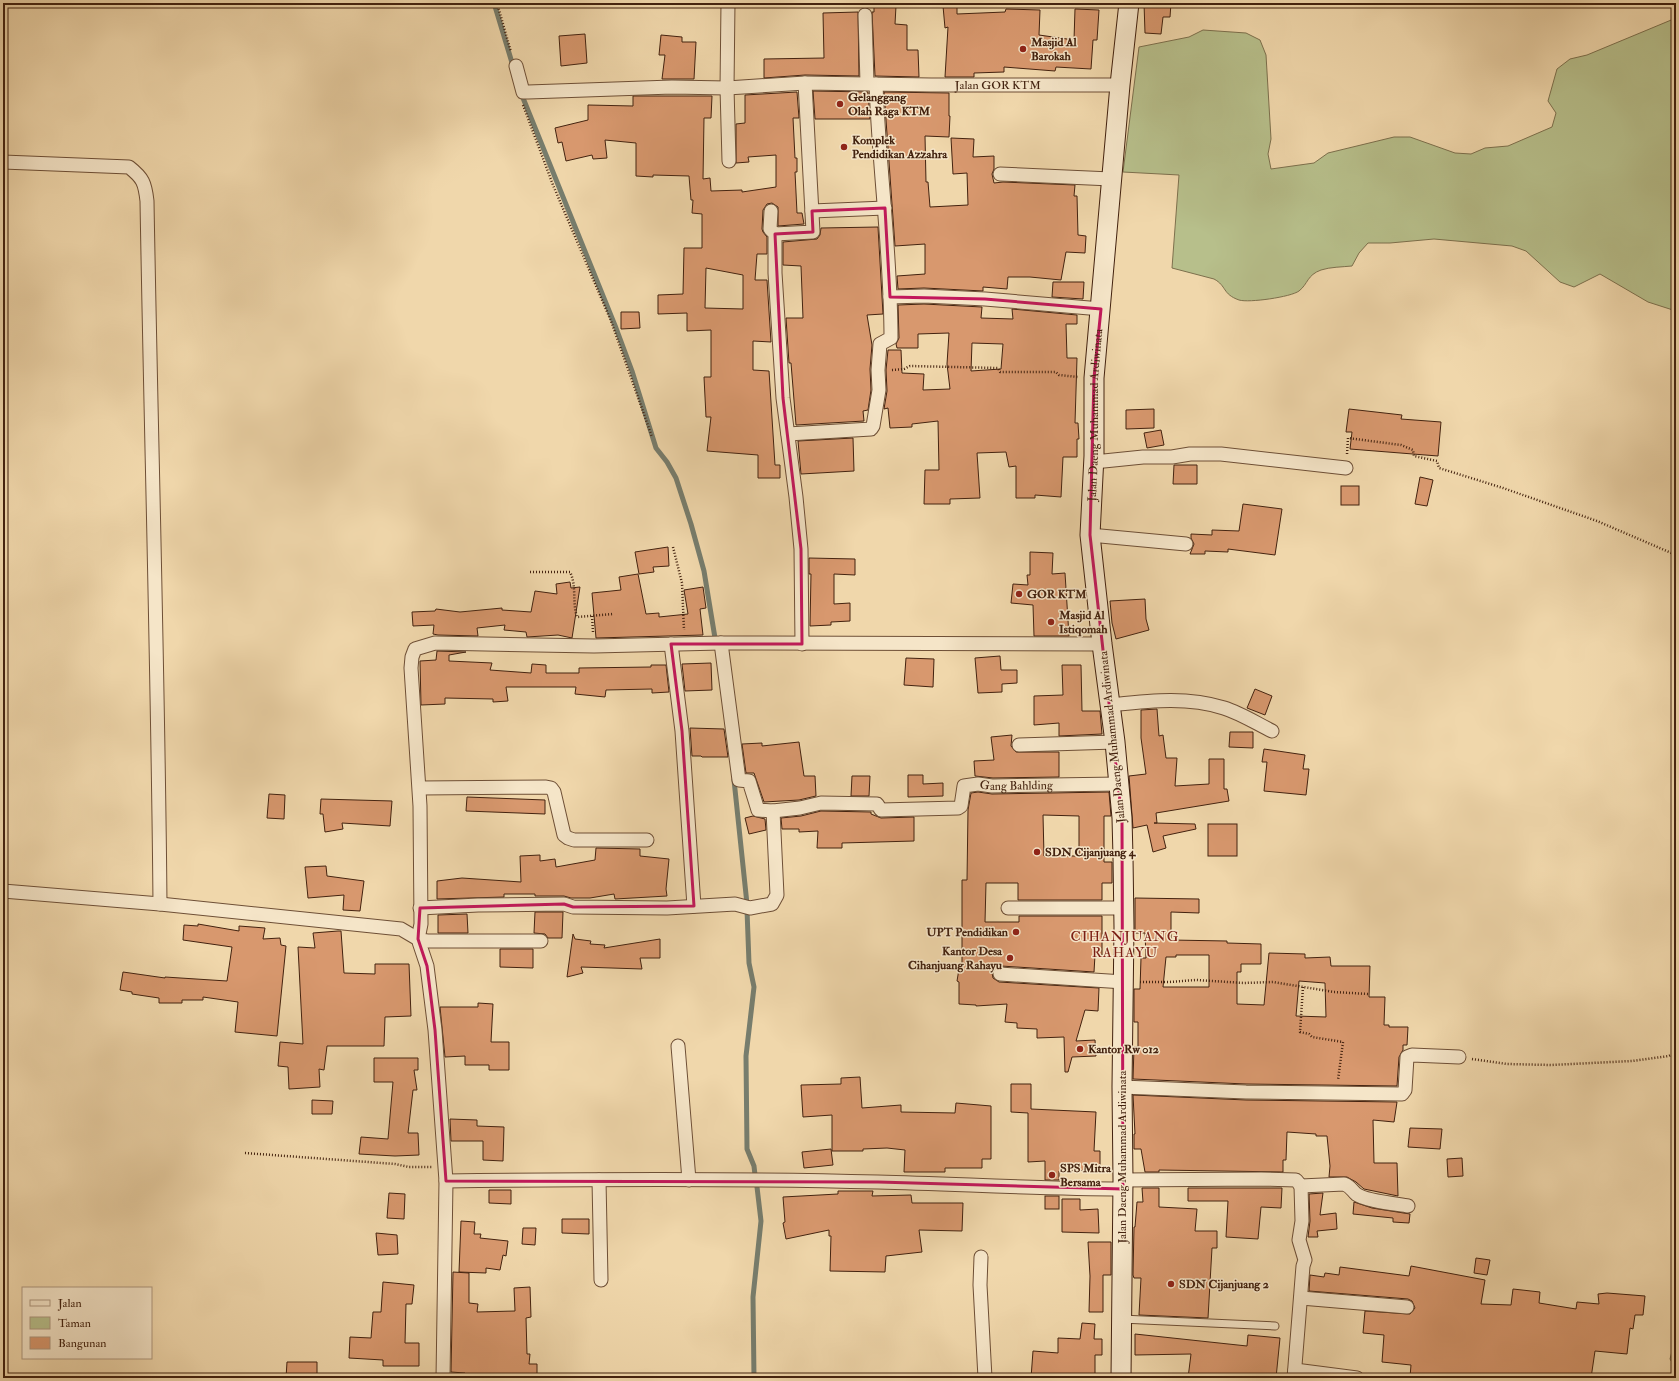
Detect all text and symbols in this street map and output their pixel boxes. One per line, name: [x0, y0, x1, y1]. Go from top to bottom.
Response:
place label: Masjid Al Barokah: [1030, 35, 1078, 64]
marker: Masjid Al Barokah: [1018, 44, 1028, 54]
street label: Jalan GOR KTM: [954, 78, 1041, 93]
place label: Gelanggang Olah Raga KTM: [848, 90, 931, 119]
marker: Gelanggang Olah Raga KTM: [835, 99, 845, 109]
place label: Komplek Pendidikan Azzahra: [852, 133, 948, 162]
marker: Komplek Pendidikan Azzahra: [839, 142, 849, 152]
street label: Jalan Daeng Muhammad Ardiwinata: [1085, 327, 1106, 503]
place label: GOR KTM: [1027, 587, 1087, 602]
marker: GOR KTM: [1014, 589, 1024, 599]
place label: Masjid Al Istiqomah: [1058, 608, 1108, 637]
marker: Masjid Al Istiqomah: [1046, 617, 1056, 627]
street label: Jalan Daeng Muhammad Ardiwinata: [1096, 649, 1129, 825]
street label: Gang Bahlding: [979, 777, 1054, 794]
place label: SDN Cijanjuang 4: [1045, 845, 1137, 860]
marker: SDN Cijanjuang 4: [1032, 847, 1042, 857]
place label: UPT Pendidikan: [927, 925, 1009, 940]
marker: UPT Pendidikan: [1011, 927, 1021, 937]
district label: CIHANJUANG RAHAYU: [1071, 928, 1179, 961]
place label: Kantor Desa Cihanjuang Rahayu: [908, 944, 1003, 973]
marker: Kantor Desa Cihanjuang Rahayu: [1005, 953, 1015, 963]
place label: Kantor Rw 012: [1088, 1042, 1159, 1057]
marker: Kantor Rw 012: [1075, 1044, 1085, 1054]
street label: Jalan Daeng Muhammad Ardiwinata: [1115, 1069, 1130, 1245]
place label: SPS Mitra Bersama: [1060, 1161, 1112, 1190]
marker: SPS Mitra Bersama: [1047, 1170, 1057, 1180]
place label: SDN Cijanjuang 2: [1179, 1277, 1269, 1292]
marker: SDN Cijanjuang 2: [1166, 1279, 1176, 1289]
legend: [22, 1287, 152, 1359]
text: Jalan: [57, 1296, 82, 1311]
text: Taman: [58, 1316, 91, 1331]
text: Bangunan: [58, 1336, 107, 1351]

